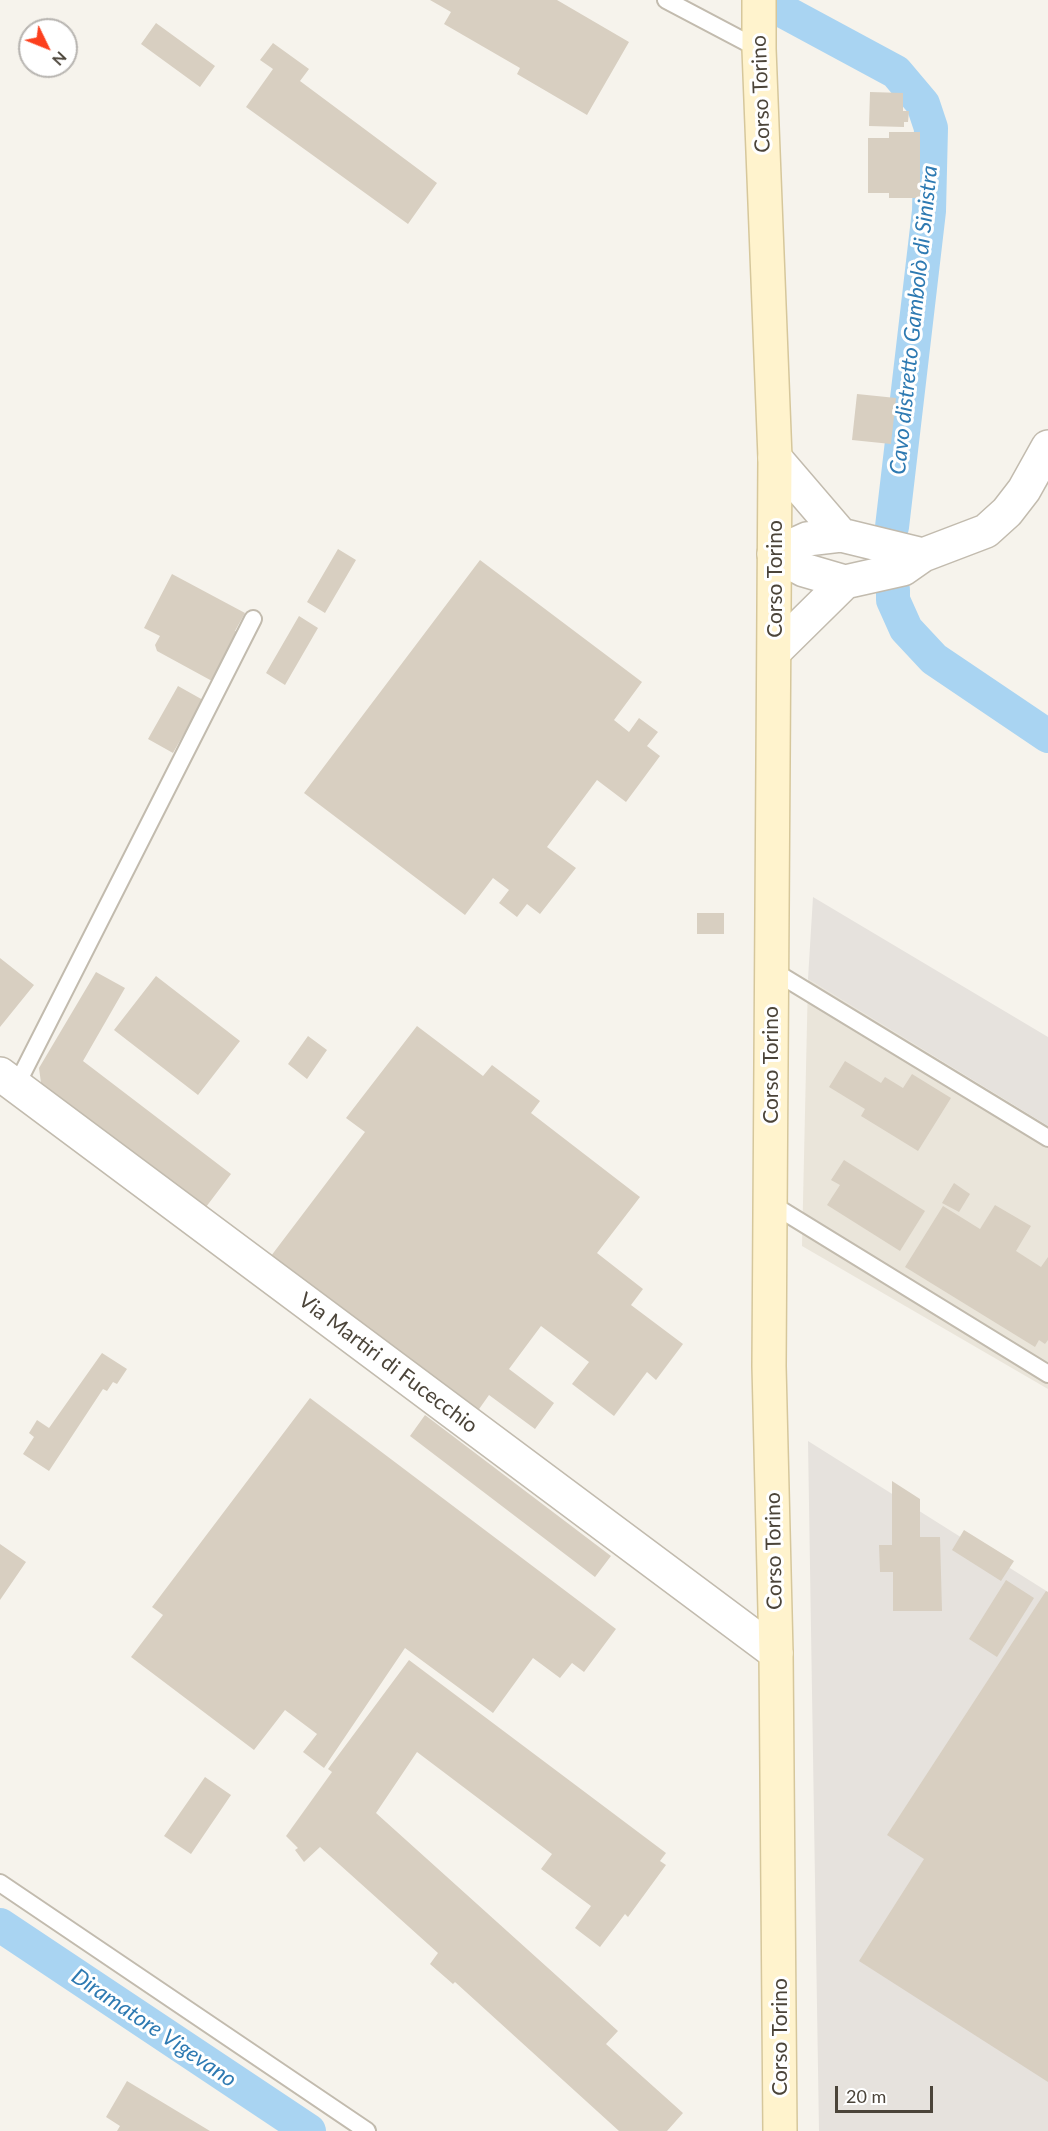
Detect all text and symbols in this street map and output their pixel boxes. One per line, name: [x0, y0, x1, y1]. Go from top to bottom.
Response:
north arrow: [18, 18, 78, 78]
street label: Corso Torino: [746, 35, 776, 153]
text: N: [49, 48, 71, 70]
water label: Cavo distretto Gambolò di Sinistra: [885, 164, 943, 476]
street label: Corso Torino: [762, 520, 788, 638]
street label: Corso Torino: [758, 1006, 784, 1124]
street label: Via Martiri di Fucecchio: [293, 1287, 483, 1439]
street label: Corso Torino: [760, 1492, 788, 1610]
water label: Diramatore Vigevano: [67, 1963, 241, 2093]
street label: Corso Torino: [767, 1978, 793, 2096]
scale bar: [838, 2074, 936, 2112]
text: 20 m: [846, 2085, 886, 2107]

